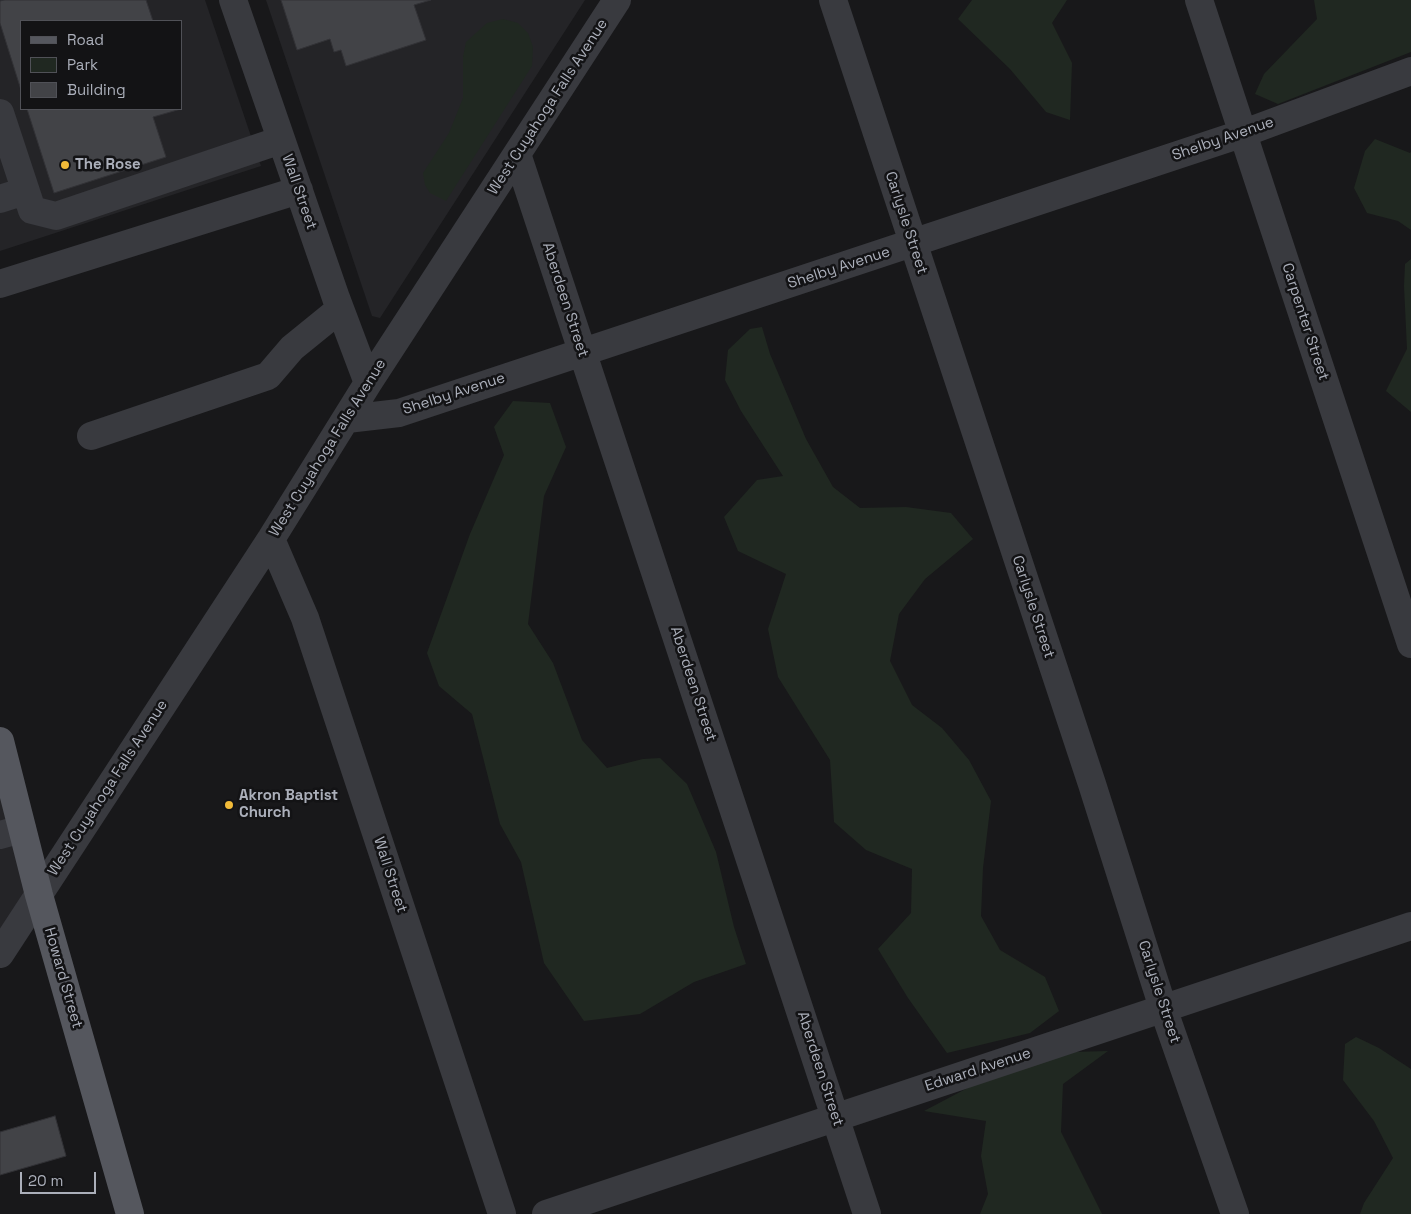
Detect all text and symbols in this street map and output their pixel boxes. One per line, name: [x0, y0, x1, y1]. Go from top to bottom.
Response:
street label: West Cuyahoga Falls Avenue: [484, 16, 612, 198]
legend: [20, 20, 182, 110]
text: Road: [67, 30, 104, 49]
text: Park: [67, 55, 98, 74]
text: Building: [67, 80, 126, 99]
street label: Shelby Avenue: [1170, 113, 1276, 165]
street label: Wall Street: [278, 152, 320, 232]
place label: The Rose: [75, 156, 141, 174]
marker: The Rose: [59, 159, 71, 171]
street label: Carlysle Street: [881, 169, 931, 277]
street label: Aberdeen Street: [538, 240, 592, 360]
street label: Shelby Avenue: [786, 243, 892, 293]
street label: Carpenter Street: [1278, 261, 1332, 383]
street label: West Cuyahoga Falls Avenue: [266, 356, 390, 540]
street label: Shelby Avenue: [401, 369, 507, 419]
street label: Carlysle Street: [1008, 553, 1058, 661]
street label: Aberdeen Street: [666, 624, 720, 744]
street label: West Cuyahoga Falls Avenue: [44, 697, 172, 879]
place label: Akron Baptist Church: [239, 787, 338, 822]
marker: Akron Baptist Church: [223, 799, 235, 811]
street label: Wall Street: [369, 835, 411, 915]
street label: Howard Street: [40, 925, 86, 1031]
street label: Carlysle Street: [1134, 938, 1184, 1046]
street label: Aberdeen Street: [793, 1009, 847, 1129]
street label: Edward Avenue: [923, 1044, 1033, 1096]
scale bar: [22, 1162, 99, 1194]
text: 20 m: [28, 1171, 63, 1190]

